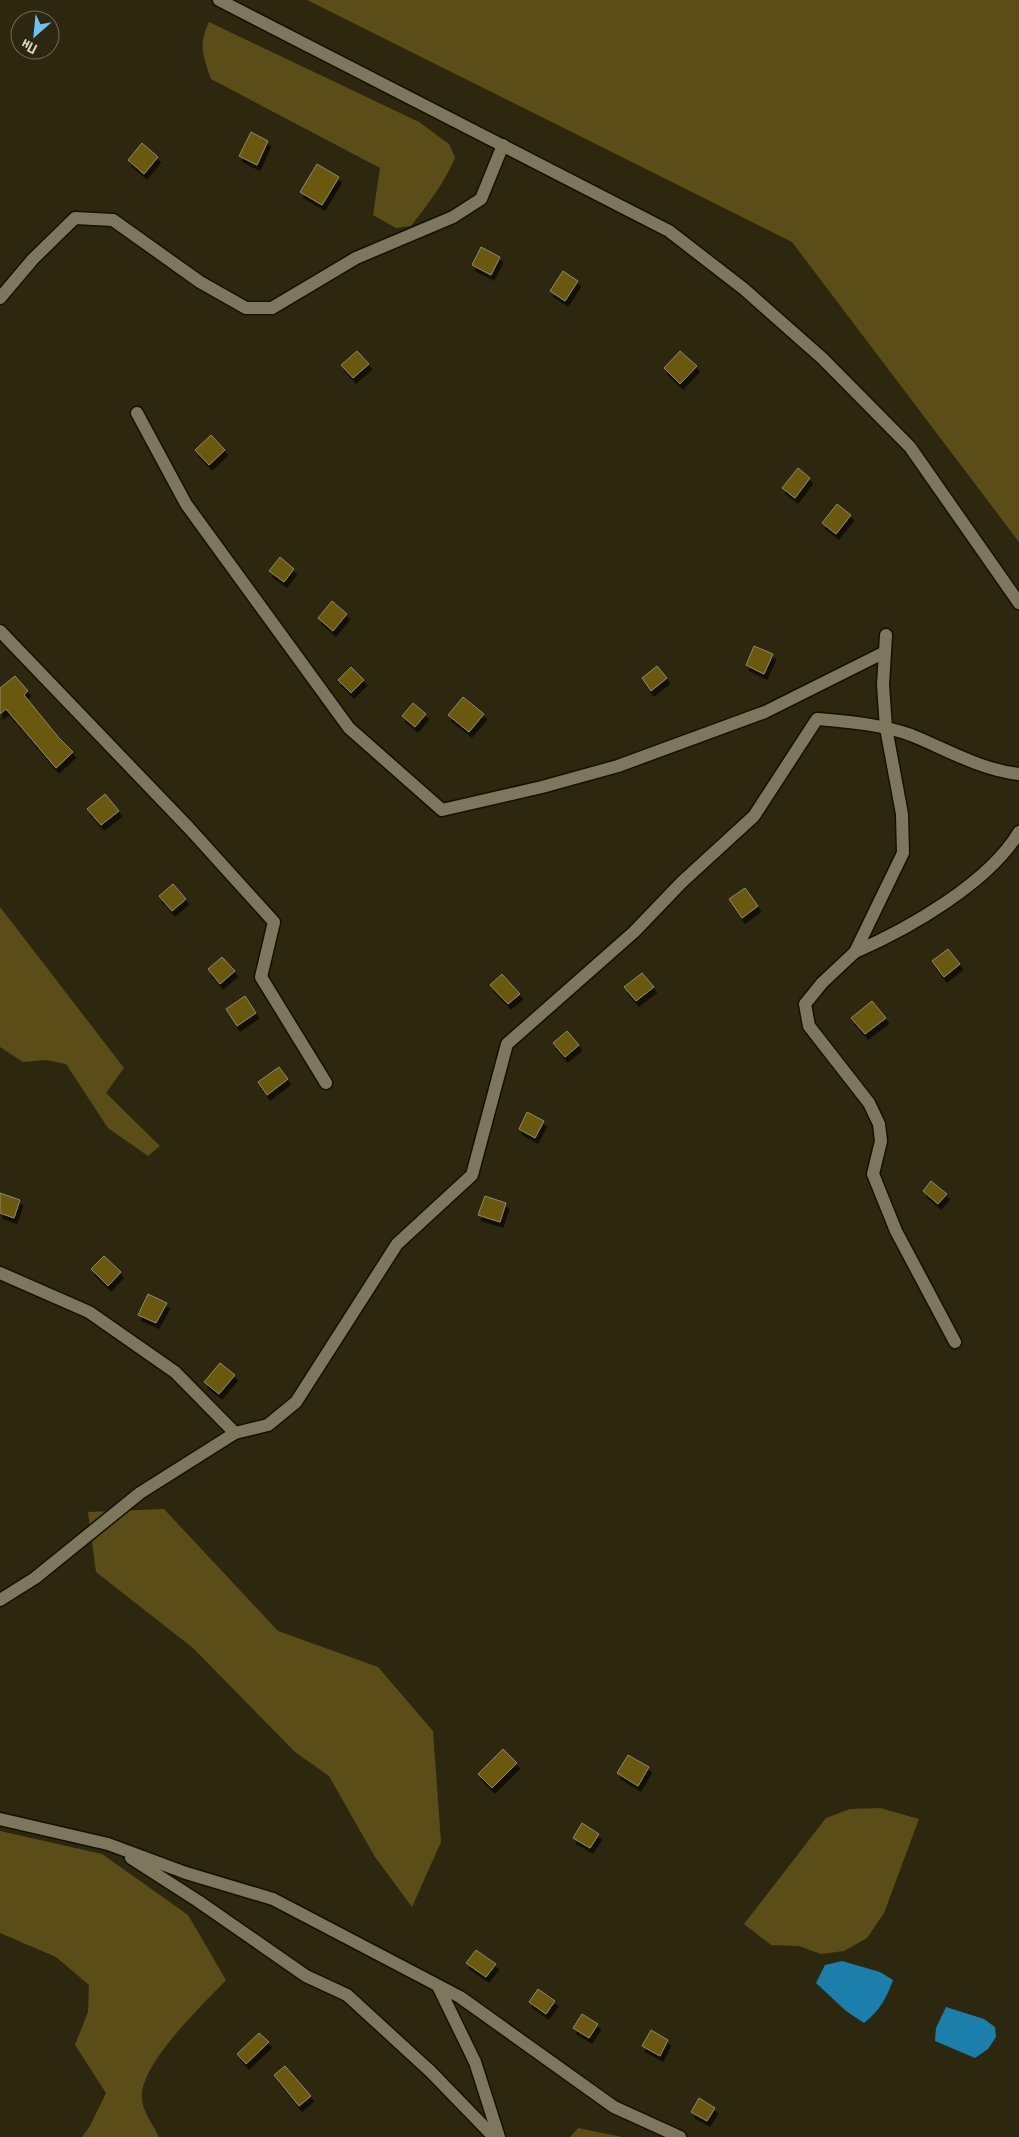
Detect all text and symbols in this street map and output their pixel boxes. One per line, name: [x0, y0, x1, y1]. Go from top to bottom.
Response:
north arrow: [10, 10, 60, 60]
text: Пн: [19, 36, 40, 57]

